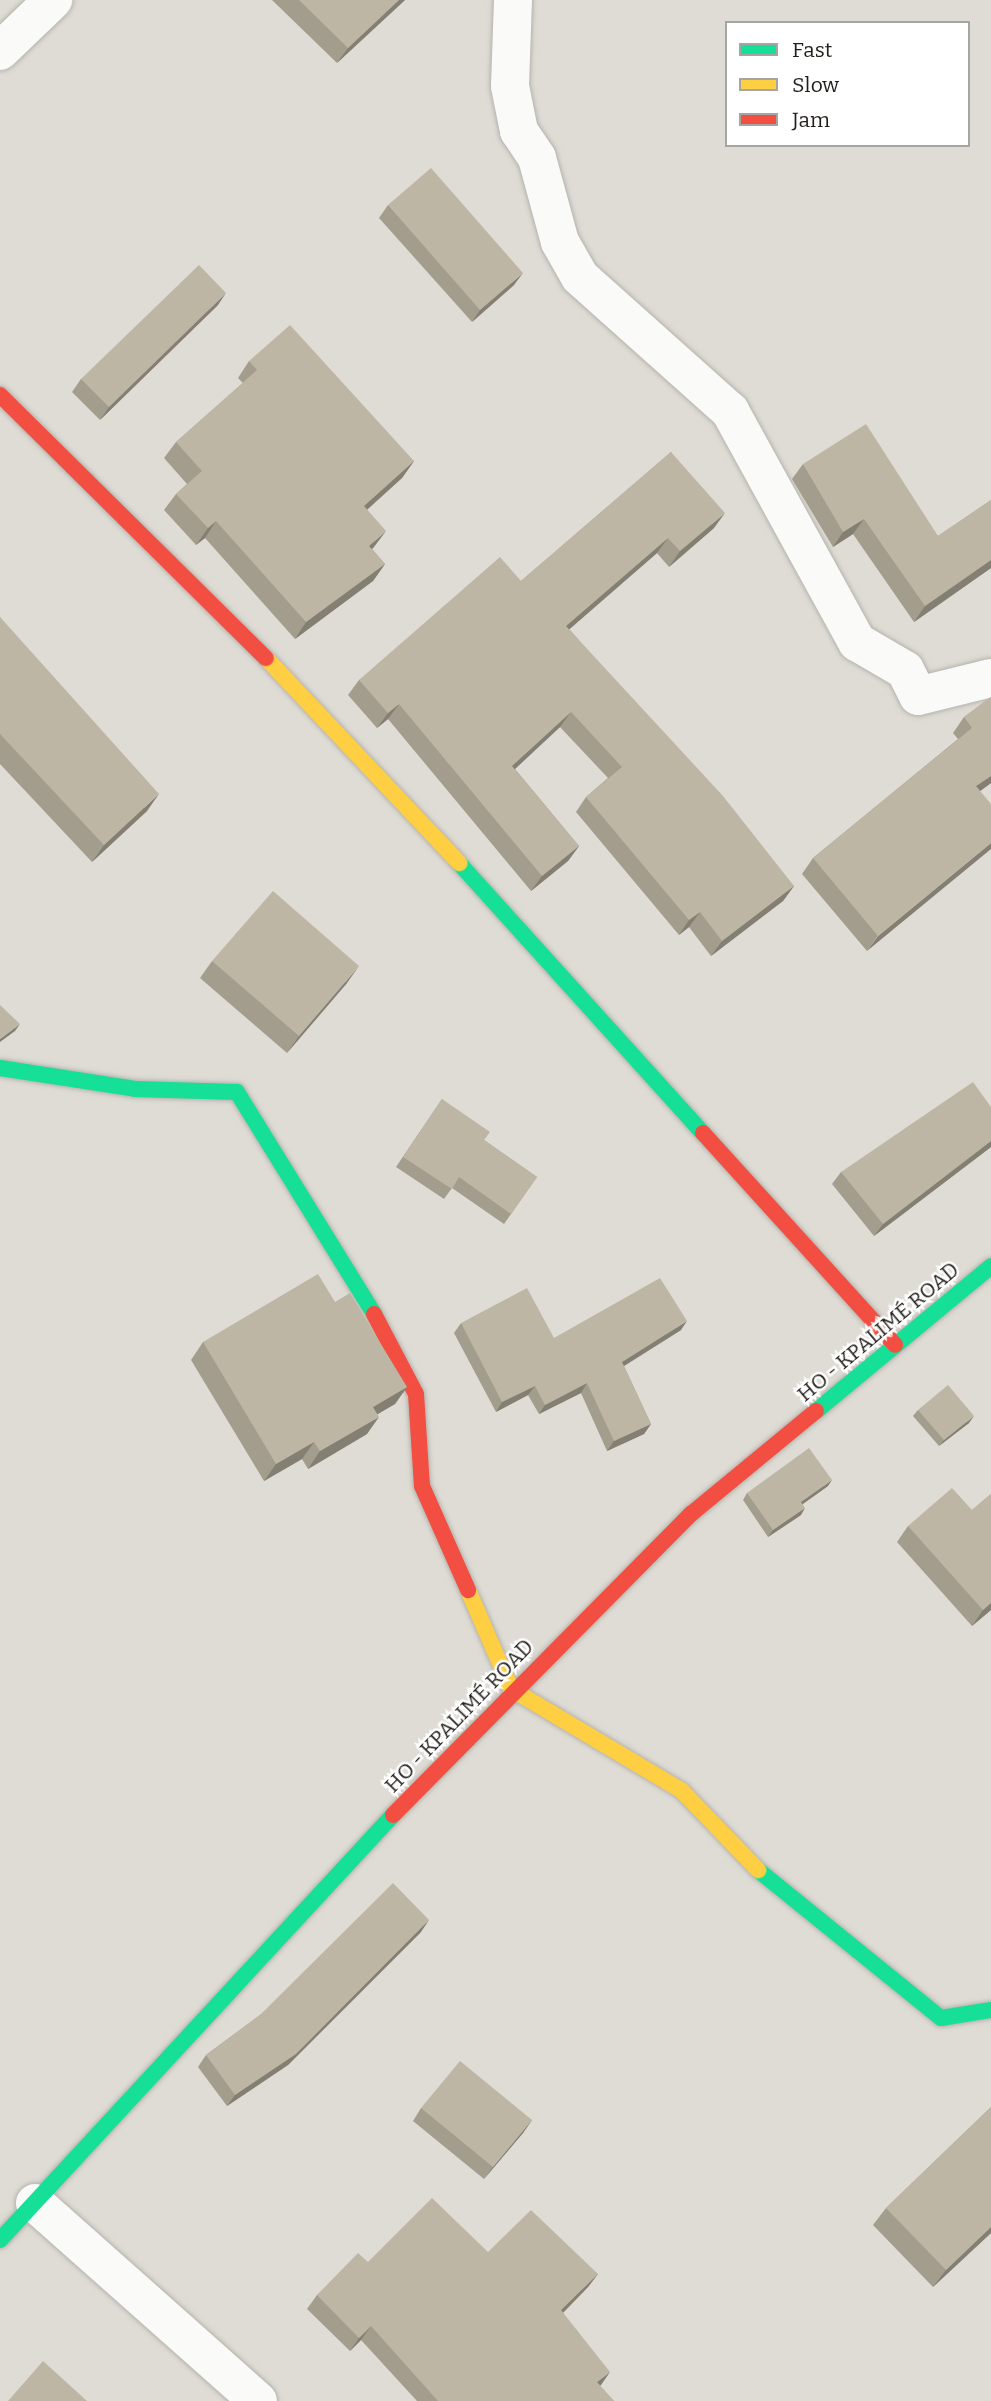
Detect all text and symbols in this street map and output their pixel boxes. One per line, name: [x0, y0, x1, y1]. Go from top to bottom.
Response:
legend: [725, 21, 970, 147]
text: Fast: [792, 37, 832, 63]
text: Slow: [792, 72, 839, 98]
text: Jam: [792, 107, 830, 133]
street label: HO - KPALIMÉ ROAD: [792, 1257, 964, 1407]
street label: HO - KPALIMÉ ROAD: [379, 1634, 539, 1798]

